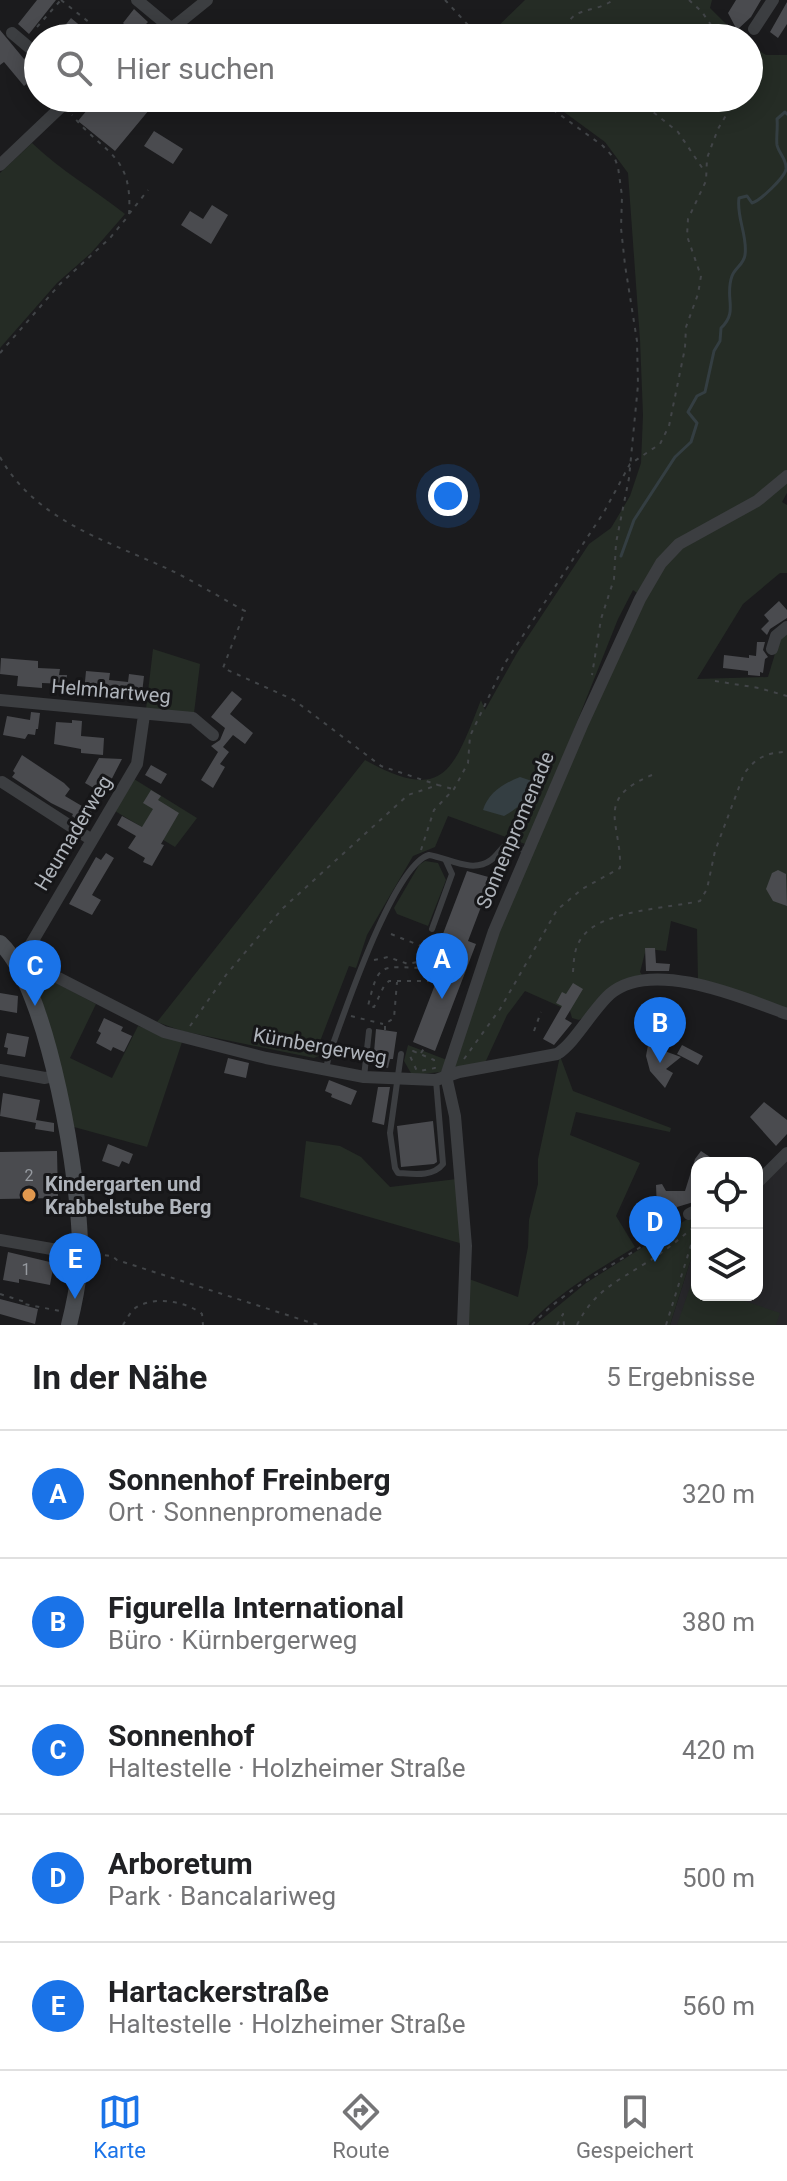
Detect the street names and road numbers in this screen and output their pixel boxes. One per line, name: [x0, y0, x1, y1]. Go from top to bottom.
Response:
street label: Helmhartweg: [50, 674, 172, 708]
street label: Sonnenpromenade: [471, 748, 559, 912]
street label: Heumaderweg: [29, 771, 117, 895]
street label: Kürnbergerweg: [251, 1022, 389, 1070]

